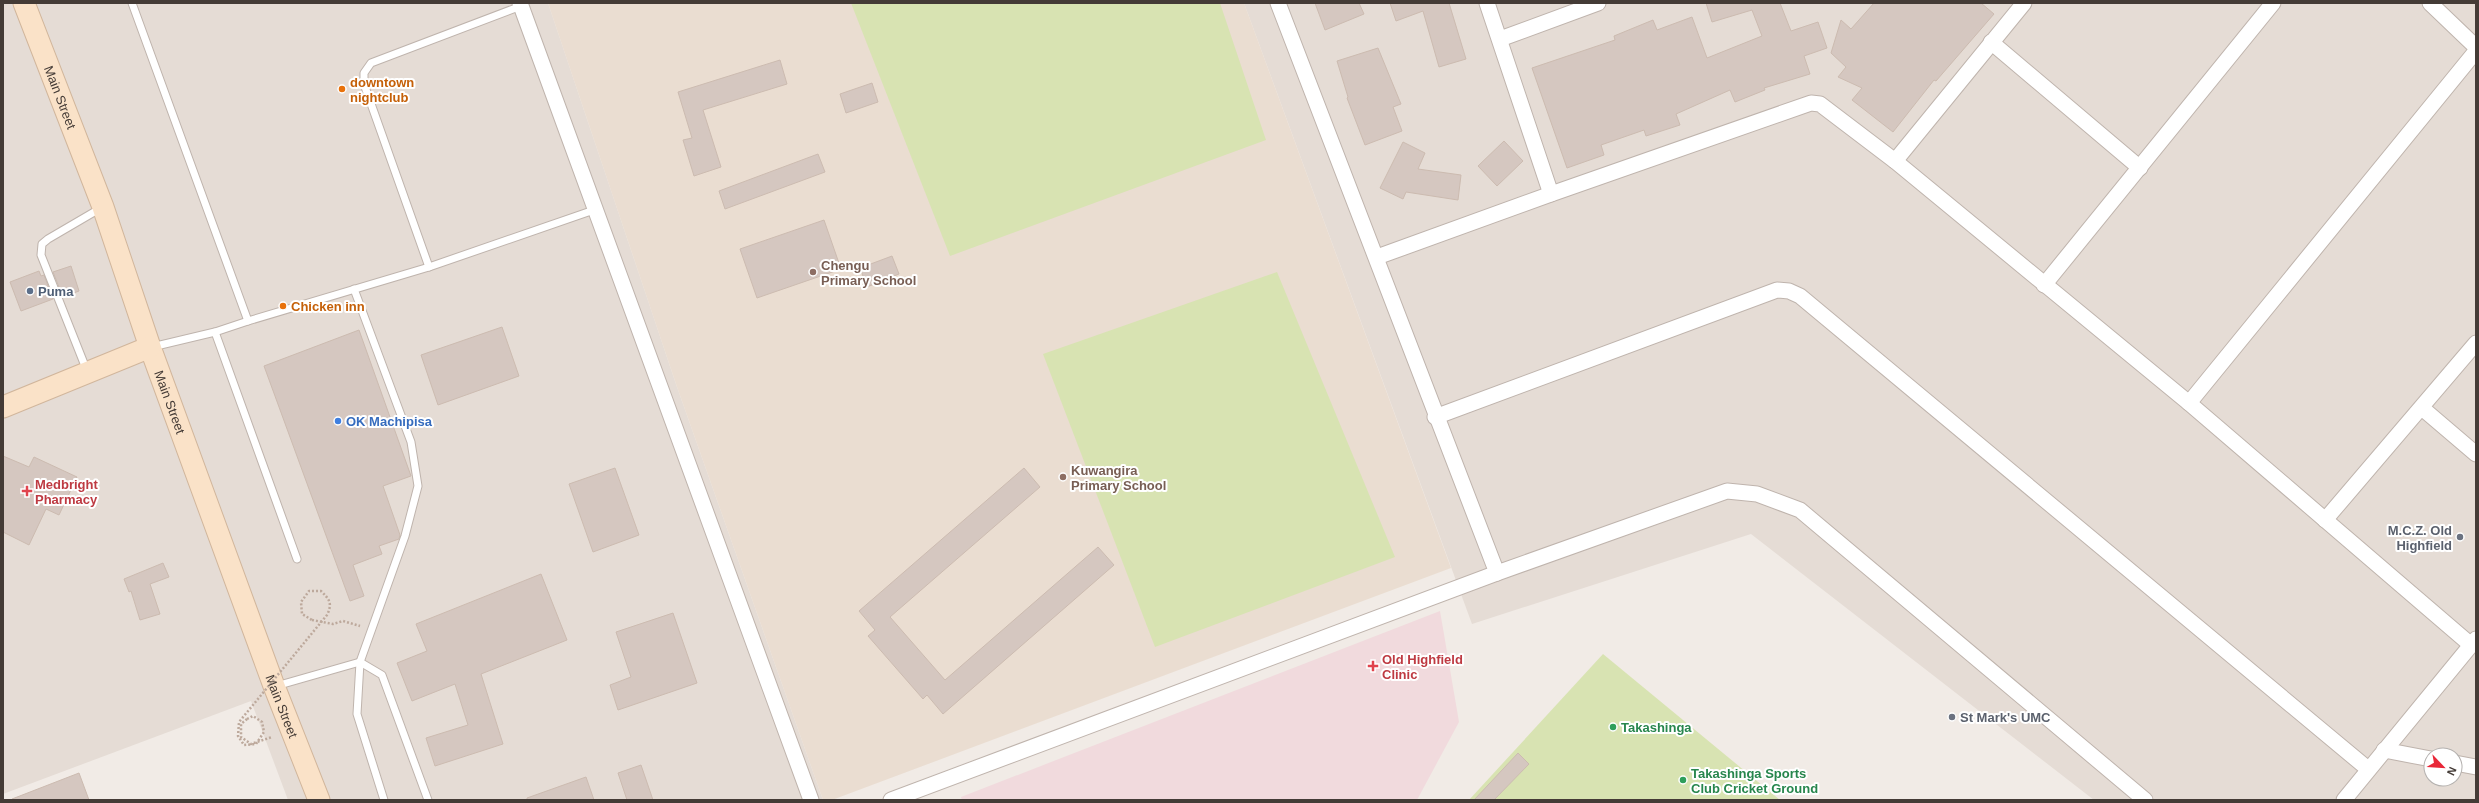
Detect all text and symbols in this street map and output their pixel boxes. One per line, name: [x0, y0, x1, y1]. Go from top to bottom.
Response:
street label: Main Street: [41, 64, 79, 131]
place label: downtown nightclub: [350, 75, 414, 105]
marker: downtown nightclub: [337, 84, 347, 94]
place label: Chengu Primary School: [821, 258, 916, 288]
marker: Chengu Primary School: [808, 267, 818, 277]
place label: Puma: [38, 284, 74, 299]
marker: Puma: [25, 286, 35, 296]
place label: Chicken inn: [291, 299, 365, 314]
marker: Chicken inn: [278, 301, 288, 311]
street label: Main Street: [151, 368, 188, 436]
place label: OK Machipisa: [346, 414, 433, 429]
marker: OK Machipisa: [333, 416, 343, 426]
place label: Kuwangira Primary School: [1071, 463, 1166, 493]
marker: Kuwangira Primary School: [1058, 472, 1068, 482]
place label: Medbright Pharmacy: [35, 477, 98, 507]
marker: Medbright Pharmacy: [22, 486, 32, 496]
place label: M.C.Z. Old Highfield: [2388, 523, 2452, 553]
marker: M.C.Z. Old Highfield: [2455, 532, 2465, 542]
place label: Old Highfield Clinic: [1382, 652, 1463, 682]
marker: Old Highfield Clinic: [1367, 660, 1379, 672]
street label: Main Street: [262, 673, 301, 740]
place label: St Mark's UMC: [1960, 710, 2051, 725]
marker: St Mark's UMC: [1947, 712, 1957, 722]
place label: Takashinga: [1621, 720, 1692, 735]
marker: Takashinga: [1608, 722, 1618, 732]
north arrow: [2423, 747, 2463, 787]
text: N: [2445, 765, 2459, 777]
place label: Takashinga Sports Club Cricket Ground: [1691, 766, 1818, 796]
marker: Takashinga Sports Club Cricket Ground: [1678, 775, 1688, 785]

